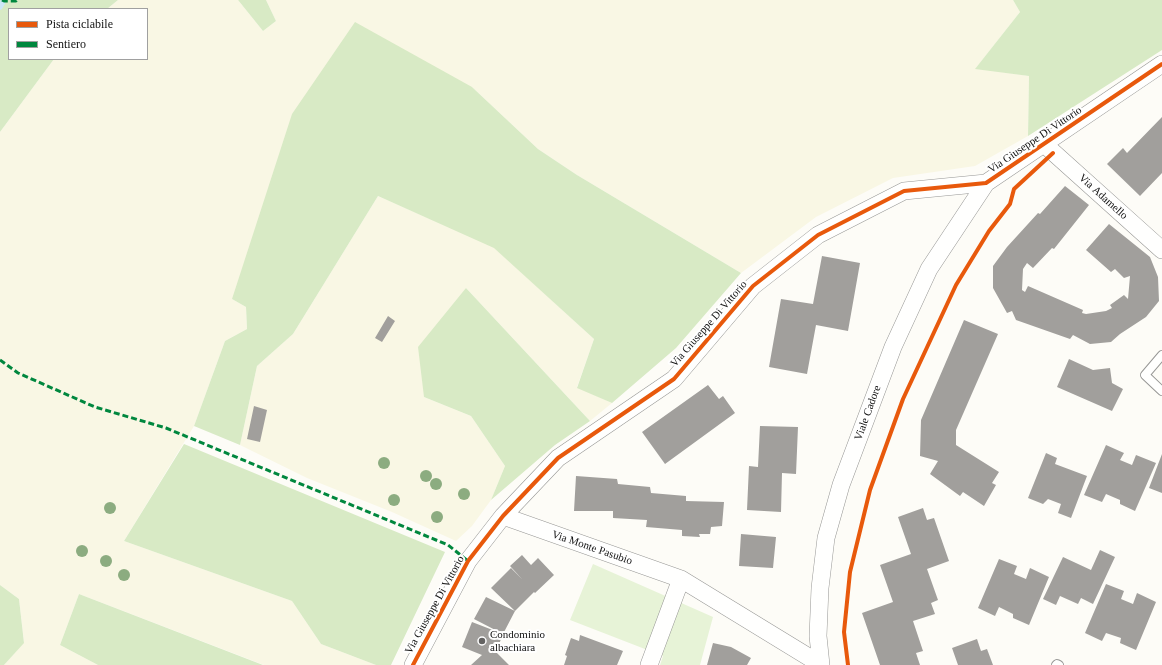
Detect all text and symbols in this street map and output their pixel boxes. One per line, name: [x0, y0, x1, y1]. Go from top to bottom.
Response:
legend: [8, 8, 148, 60]
text: Pista ciclabile: [46, 17, 113, 31]
text: Sentiero: [46, 37, 86, 51]
street label: Via Giuseppe Di Vittorio: [986, 104, 1084, 176]
street label: Via Adamello: [1076, 172, 1130, 222]
street label: Via Giuseppe Di Vittorio: [668, 278, 750, 370]
street label: Viale Cadore: [852, 384, 884, 442]
street label: Via Monte Pasubio: [550, 528, 634, 568]
street label: Via Giuseppe Di Vittorio: [403, 554, 467, 656]
place label: Condominio albachiara: [490, 628, 545, 654]
marker: Condominio albachiara: [477, 636, 487, 646]

